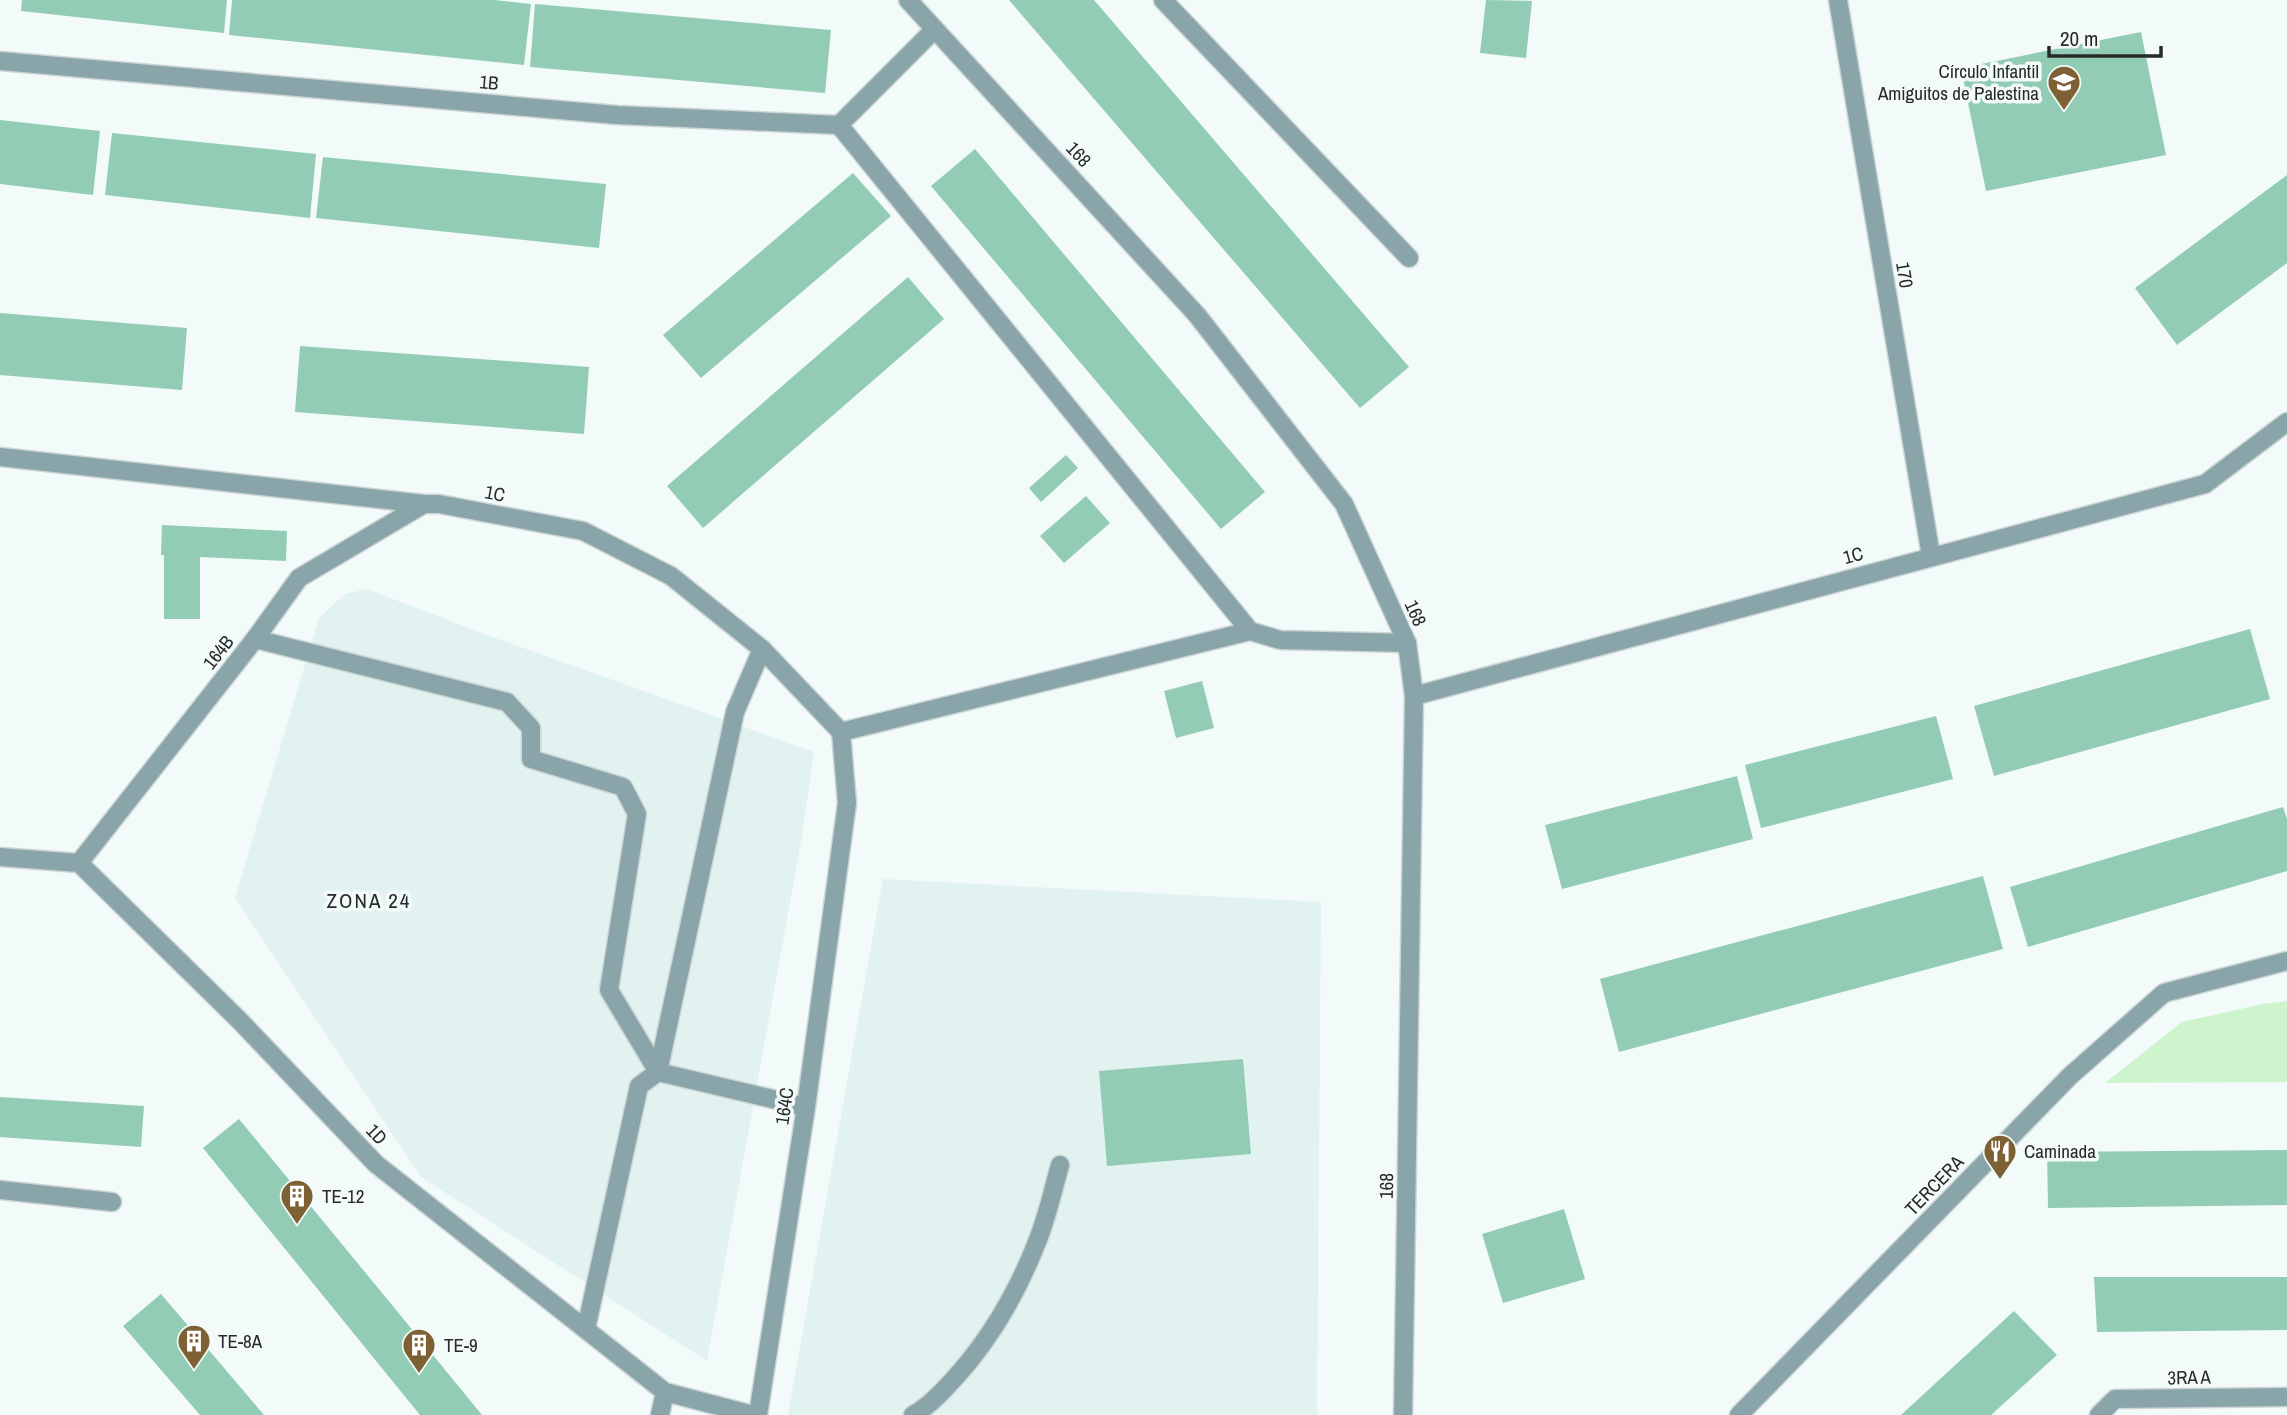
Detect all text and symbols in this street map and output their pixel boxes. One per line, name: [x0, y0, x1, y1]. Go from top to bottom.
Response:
scale bar: [2049, 14, 2161, 58]
text: 20 m: [2060, 24, 2098, 53]
place label: Círculo Infantil Amiguitos de Palestina: [1877, 58, 2039, 106]
school or university icon: Círculo Infantil Amiguitos de Palestina: [2045, 63, 2083, 112]
street label: 1B: [478, 68, 500, 96]
street label: 168: [1061, 136, 1097, 172]
street label: 170: [1890, 260, 1920, 290]
street label: 1C: [483, 478, 507, 508]
street label: 1C: [1840, 540, 1866, 570]
street label: 168: [1399, 596, 1433, 630]
street label: 164B: [197, 630, 239, 674]
district label: ZONA 24: [327, 886, 411, 915]
street label: 164C: [769, 1086, 799, 1126]
street label: 1D: [361, 1118, 393, 1150]
restaurant icon: Caminada: [1981, 1132, 2019, 1181]
place label: Caminada: [2024, 1138, 2096, 1164]
street label: TERCERA: [1899, 1149, 1970, 1221]
street label: 168: [1373, 1173, 1399, 1199]
building icon: TE-12: [278, 1177, 316, 1226]
place label: TE-12: [322, 1183, 364, 1209]
building icon: TE-8A: [175, 1322, 213, 1371]
building icon: TE-9: [400, 1326, 438, 1375]
place label: TE-8A: [218, 1328, 263, 1354]
place label: TE-9: [444, 1332, 478, 1358]
street label: 3RA A: [2167, 1364, 2211, 1390]

